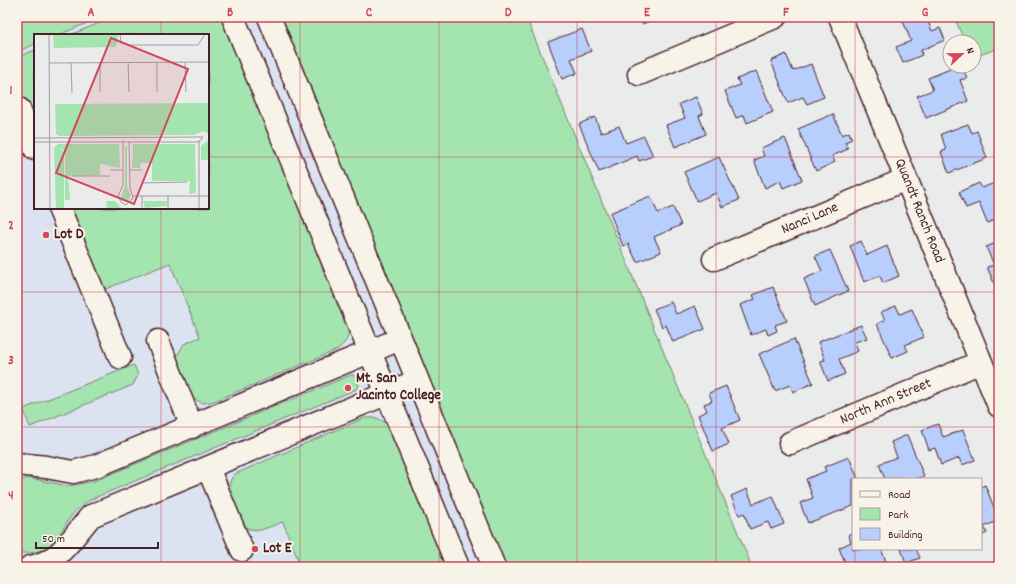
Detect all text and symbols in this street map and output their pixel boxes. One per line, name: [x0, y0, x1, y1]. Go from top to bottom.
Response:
text: A: [87, 4, 95, 23]
text: B: [227, 4, 233, 23]
text: C: [366, 4, 373, 23]
text: D: [505, 4, 512, 23]
text: E: [644, 4, 651, 23]
text: F: [783, 4, 789, 23]
text: G: [922, 4, 929, 23]
inset map: [34, 34, 209, 209]
north arrow: [942, 34, 982, 74]
text: N: [961, 45, 978, 57]
text: 1: [10, 82, 13, 101]
street label: Quandt Ranch Road: [888, 155, 950, 267]
street label: Nanci Lane: [778, 197, 842, 241]
text: 2: [8, 217, 14, 236]
place label: Lot D: [54, 224, 84, 246]
marker: Lot D: [41, 230, 51, 240]
text: 3: [8, 352, 14, 371]
place label: Mt. San Jacinto College: [356, 368, 441, 407]
street label: North Ann Street: [837, 373, 936, 431]
marker: Mt. San Jacinto College: [343, 383, 353, 393]
legend: [852, 478, 982, 550]
text: 4: [8, 487, 14, 506]
text: Road: [888, 487, 910, 504]
text: Park: [888, 507, 909, 524]
scale bar: [36, 524, 158, 550]
text: Building: [888, 527, 923, 544]
text: 50 m: [42, 531, 65, 548]
place label: Lot E: [263, 538, 292, 560]
marker: Lot E: [250, 544, 260, 554]

